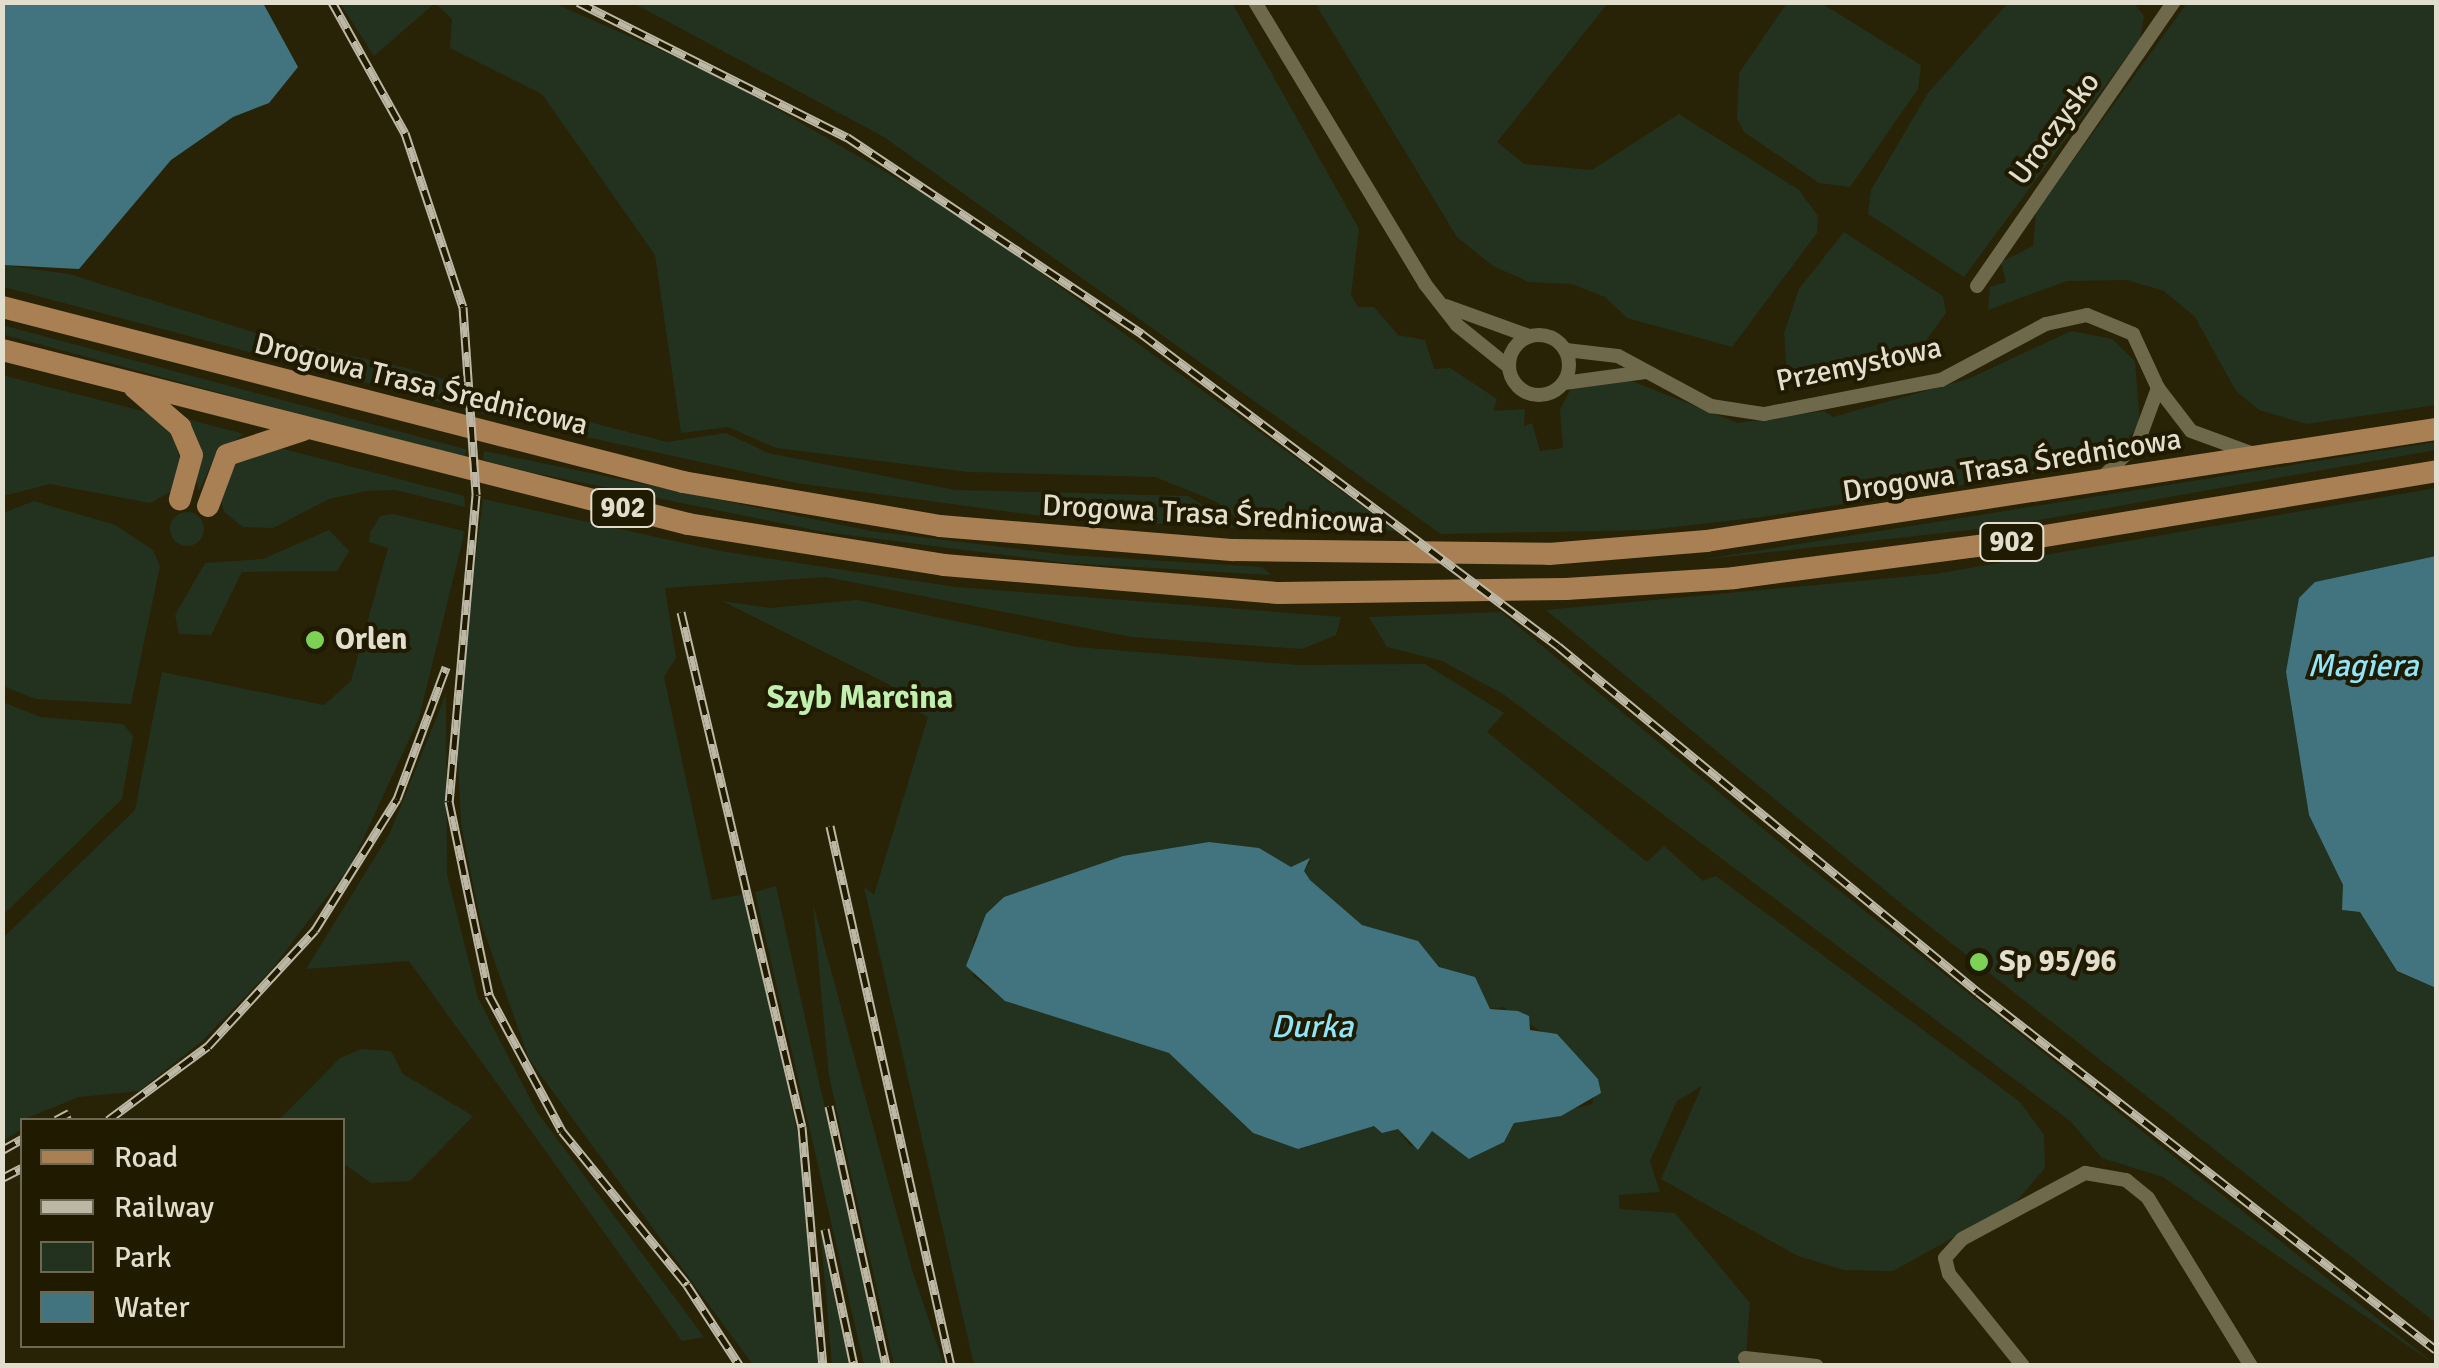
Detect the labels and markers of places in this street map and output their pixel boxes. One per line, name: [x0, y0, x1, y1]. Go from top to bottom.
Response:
place label: Orlen: [335, 622, 407, 658]
marker: Orlen: [304, 629, 326, 651]
place label: Sp 95/96: [1999, 944, 2117, 980]
marker: Sp 95/96: [1968, 951, 1990, 973]

